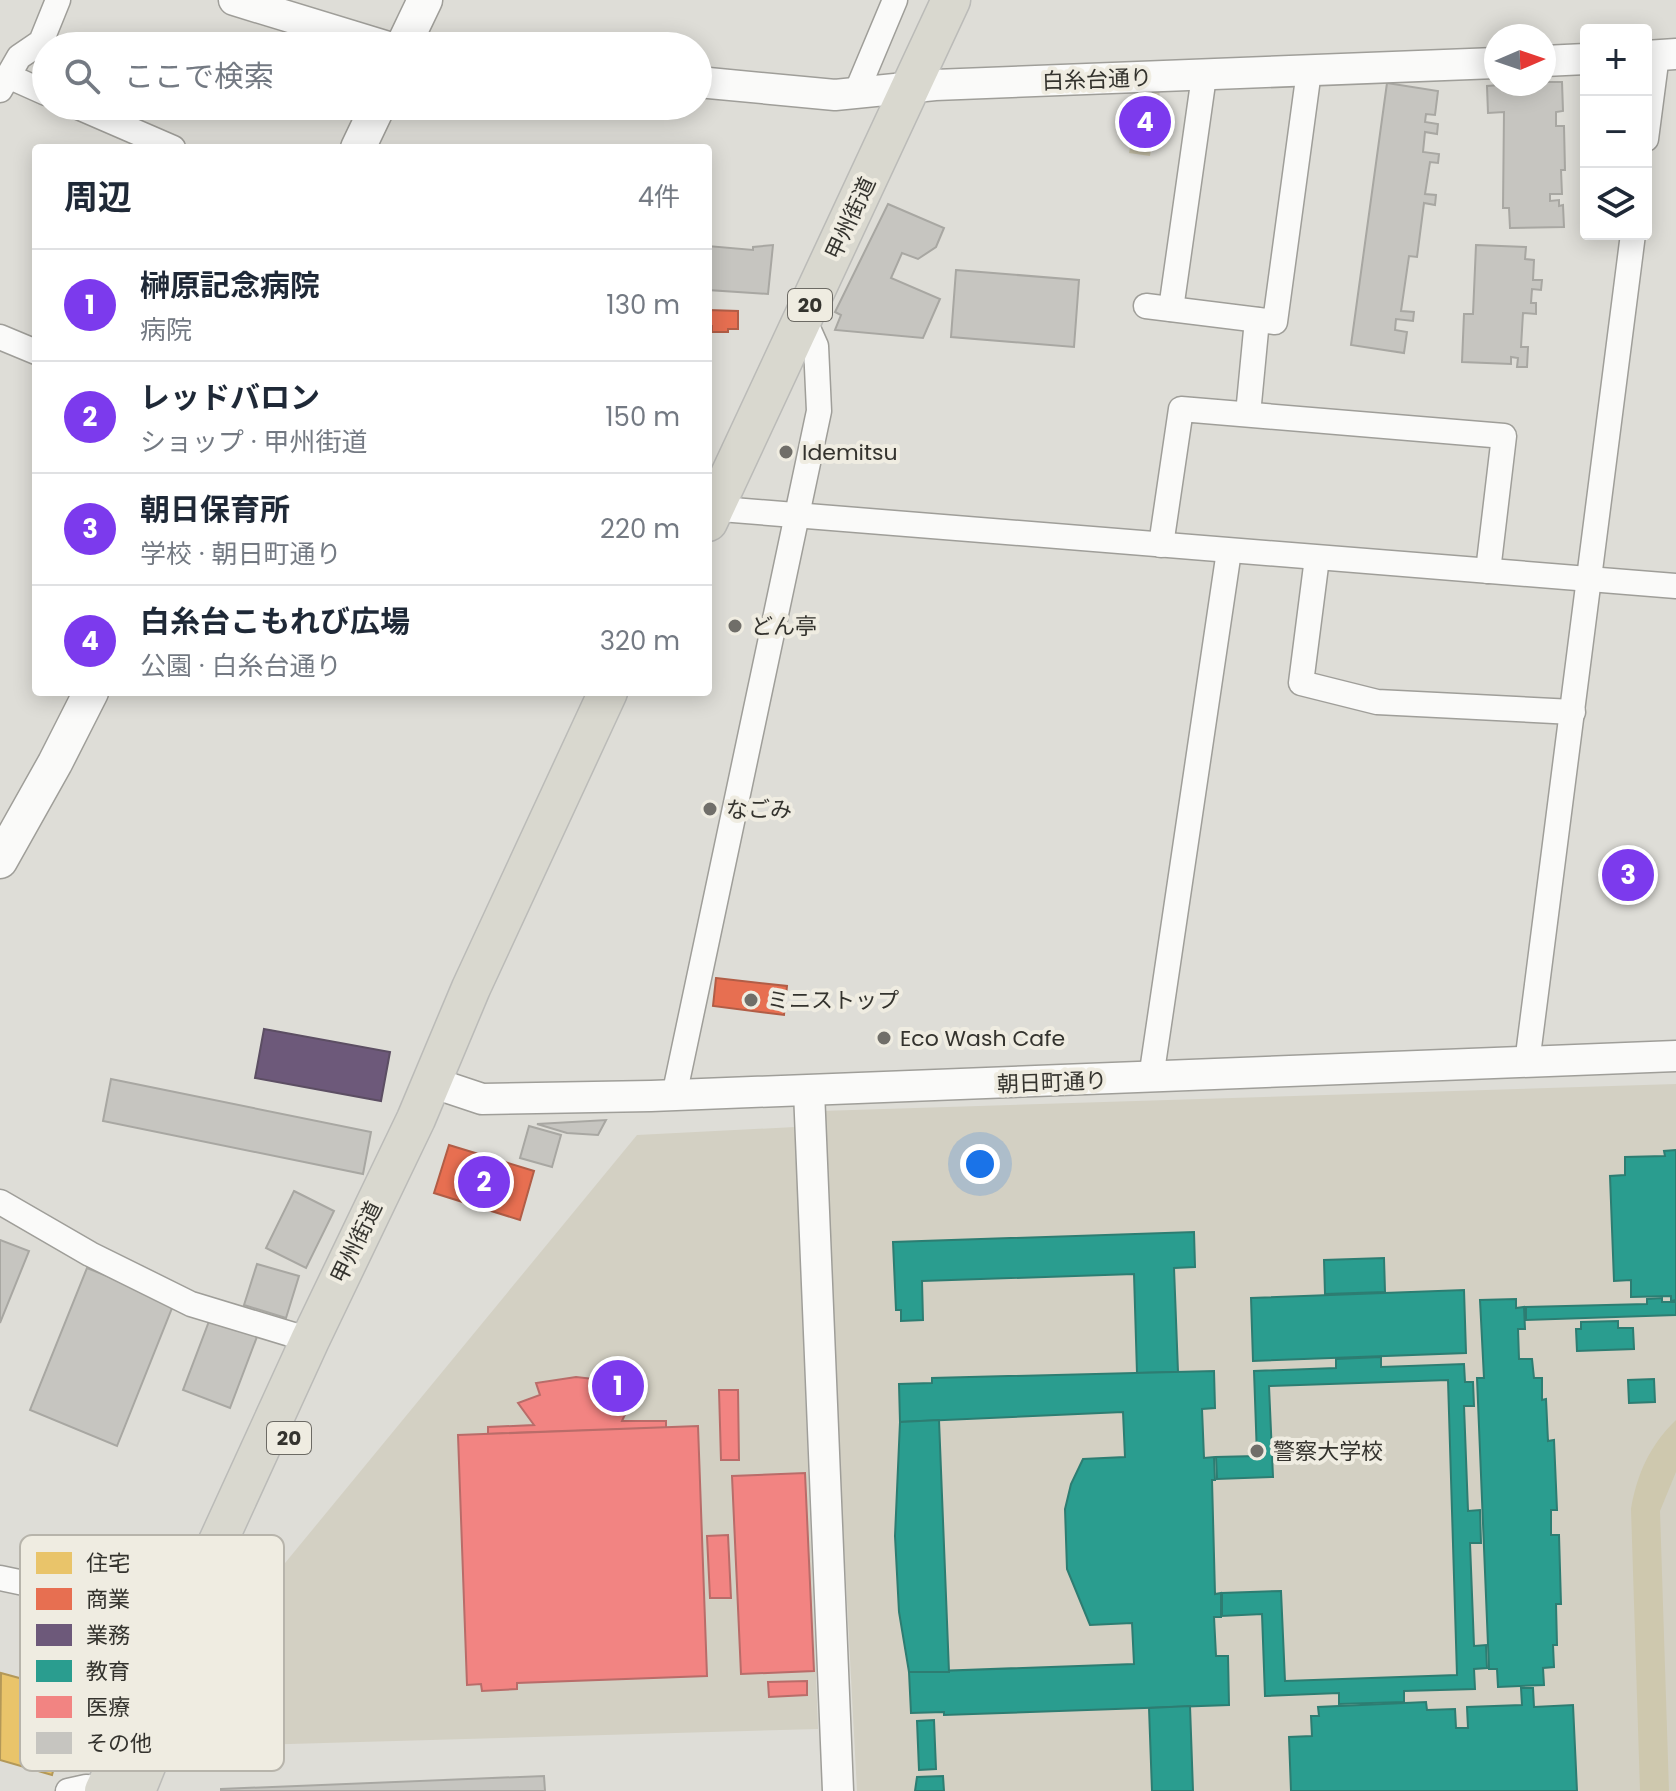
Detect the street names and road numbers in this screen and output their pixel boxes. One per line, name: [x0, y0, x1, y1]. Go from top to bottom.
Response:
street label: 白糸台通り: [1042, 62, 1153, 97]
street label: 甲州街道: [818, 172, 883, 265]
road number: 20: [788, 289, 832, 321]
street label: 朝日町通り: [997, 1065, 1108, 1100]
street label: 甲州街道: [323, 1196, 390, 1289]
road number: 20: [267, 1422, 311, 1454]

